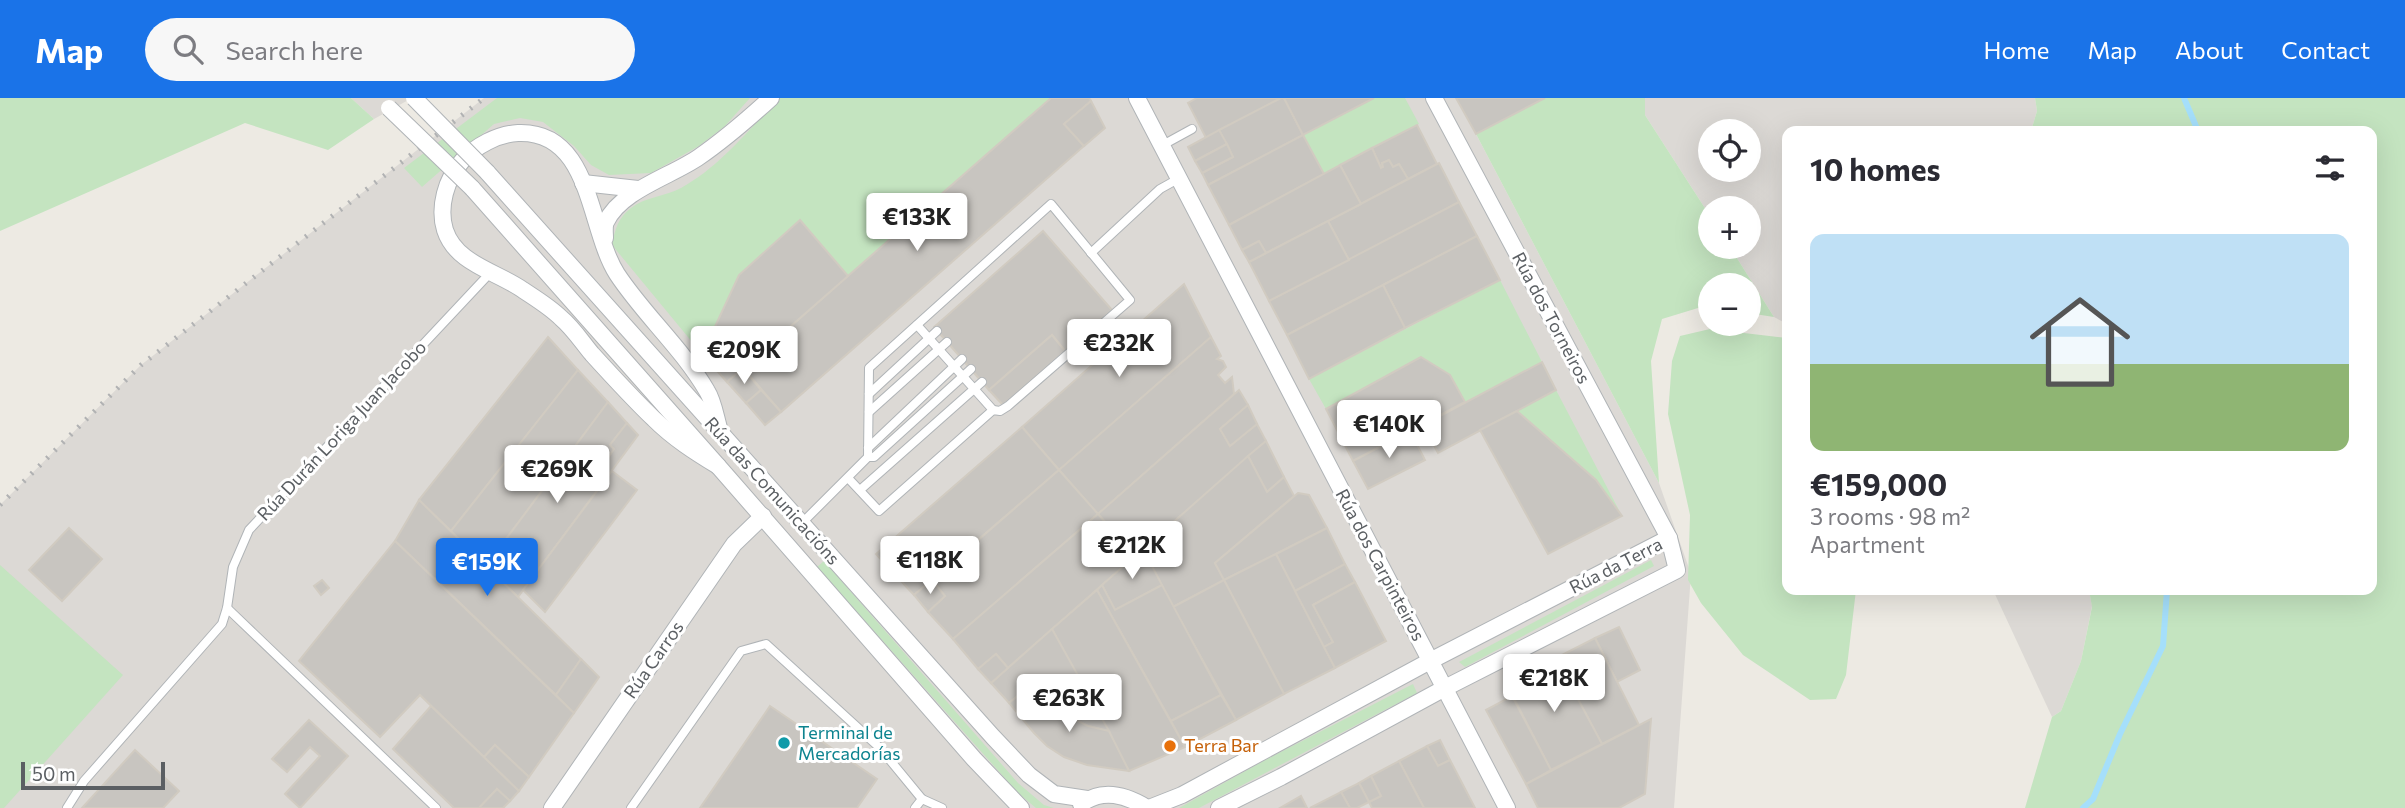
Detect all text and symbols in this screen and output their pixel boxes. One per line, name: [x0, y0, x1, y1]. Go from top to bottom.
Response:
search box: [145, 18, 635, 81]
text: Map: [35, 29, 103, 70]
icon: search: [169, 30, 207, 68]
text: Search here: [225, 34, 363, 65]
text: Home: [1984, 35, 2050, 64]
text: Map: [2088, 35, 2137, 64]
text: About: [2175, 35, 2243, 64]
text: Contact: [2281, 35, 2370, 64]
map controls: [1698, 119, 1761, 336]
button: locate: [1698, 119, 1761, 182]
icon: filters: [2311, 149, 2349, 187]
text: 10 homes: [1810, 150, 1940, 187]
pin: €133K: [868, 194, 966, 253]
button: +: [1698, 196, 1761, 259]
text: €133K: [882, 202, 952, 230]
street label: Rúa dos Torneiros: [1508, 248, 1596, 387]
button: −: [1698, 273, 1761, 336]
icon: home: [2017, 279, 2143, 405]
pin: €232K: [1070, 320, 1168, 379]
pin: €209K: [695, 327, 793, 386]
text: €232K: [1083, 328, 1155, 356]
text: €209K: [707, 335, 781, 363]
street label: Rúa Durán Loriga Juan Jacobo: [252, 336, 430, 525]
pin: €140K: [1340, 400, 1438, 460]
text: €140K: [1353, 409, 1425, 437]
street label: Rúa das Comunicacións: [701, 412, 845, 569]
pin: €269K: [508, 446, 606, 505]
text: €269K: [520, 454, 594, 482]
text: €159,000: [1810, 465, 1947, 502]
street label: Rúa dos Carpinteiros: [1331, 485, 1430, 644]
text: 3 rooms · 98 m²: [1810, 502, 1970, 530]
pin: €212K: [1083, 522, 1181, 581]
text: €212K: [1098, 530, 1166, 558]
text: Apartment: [1810, 530, 1925, 558]
street label: Rúa da Terra: [1565, 532, 1666, 598]
pin: €118K: [881, 536, 979, 596]
pin: €159K: [438, 538, 536, 598]
text: €118K: [896, 545, 964, 573]
text: €159K: [452, 547, 522, 575]
street label: Rúa Carros: [619, 616, 688, 702]
pin: €218K: [1505, 654, 1603, 714]
text: €218K: [1519, 663, 1589, 691]
pin: €263K: [1020, 674, 1118, 734]
text: €263K: [1033, 683, 1105, 711]
place label: Terminal de Mercadorías: [798, 721, 900, 764]
place label: Terra Bar: [1184, 734, 1259, 756]
marker: Terminal de Mercadorías: [776, 735, 792, 751]
marker: Terra Bar: [1162, 738, 1178, 754]
scale bar: [21, 759, 164, 791]
text: 50 m: [32, 762, 76, 785]

